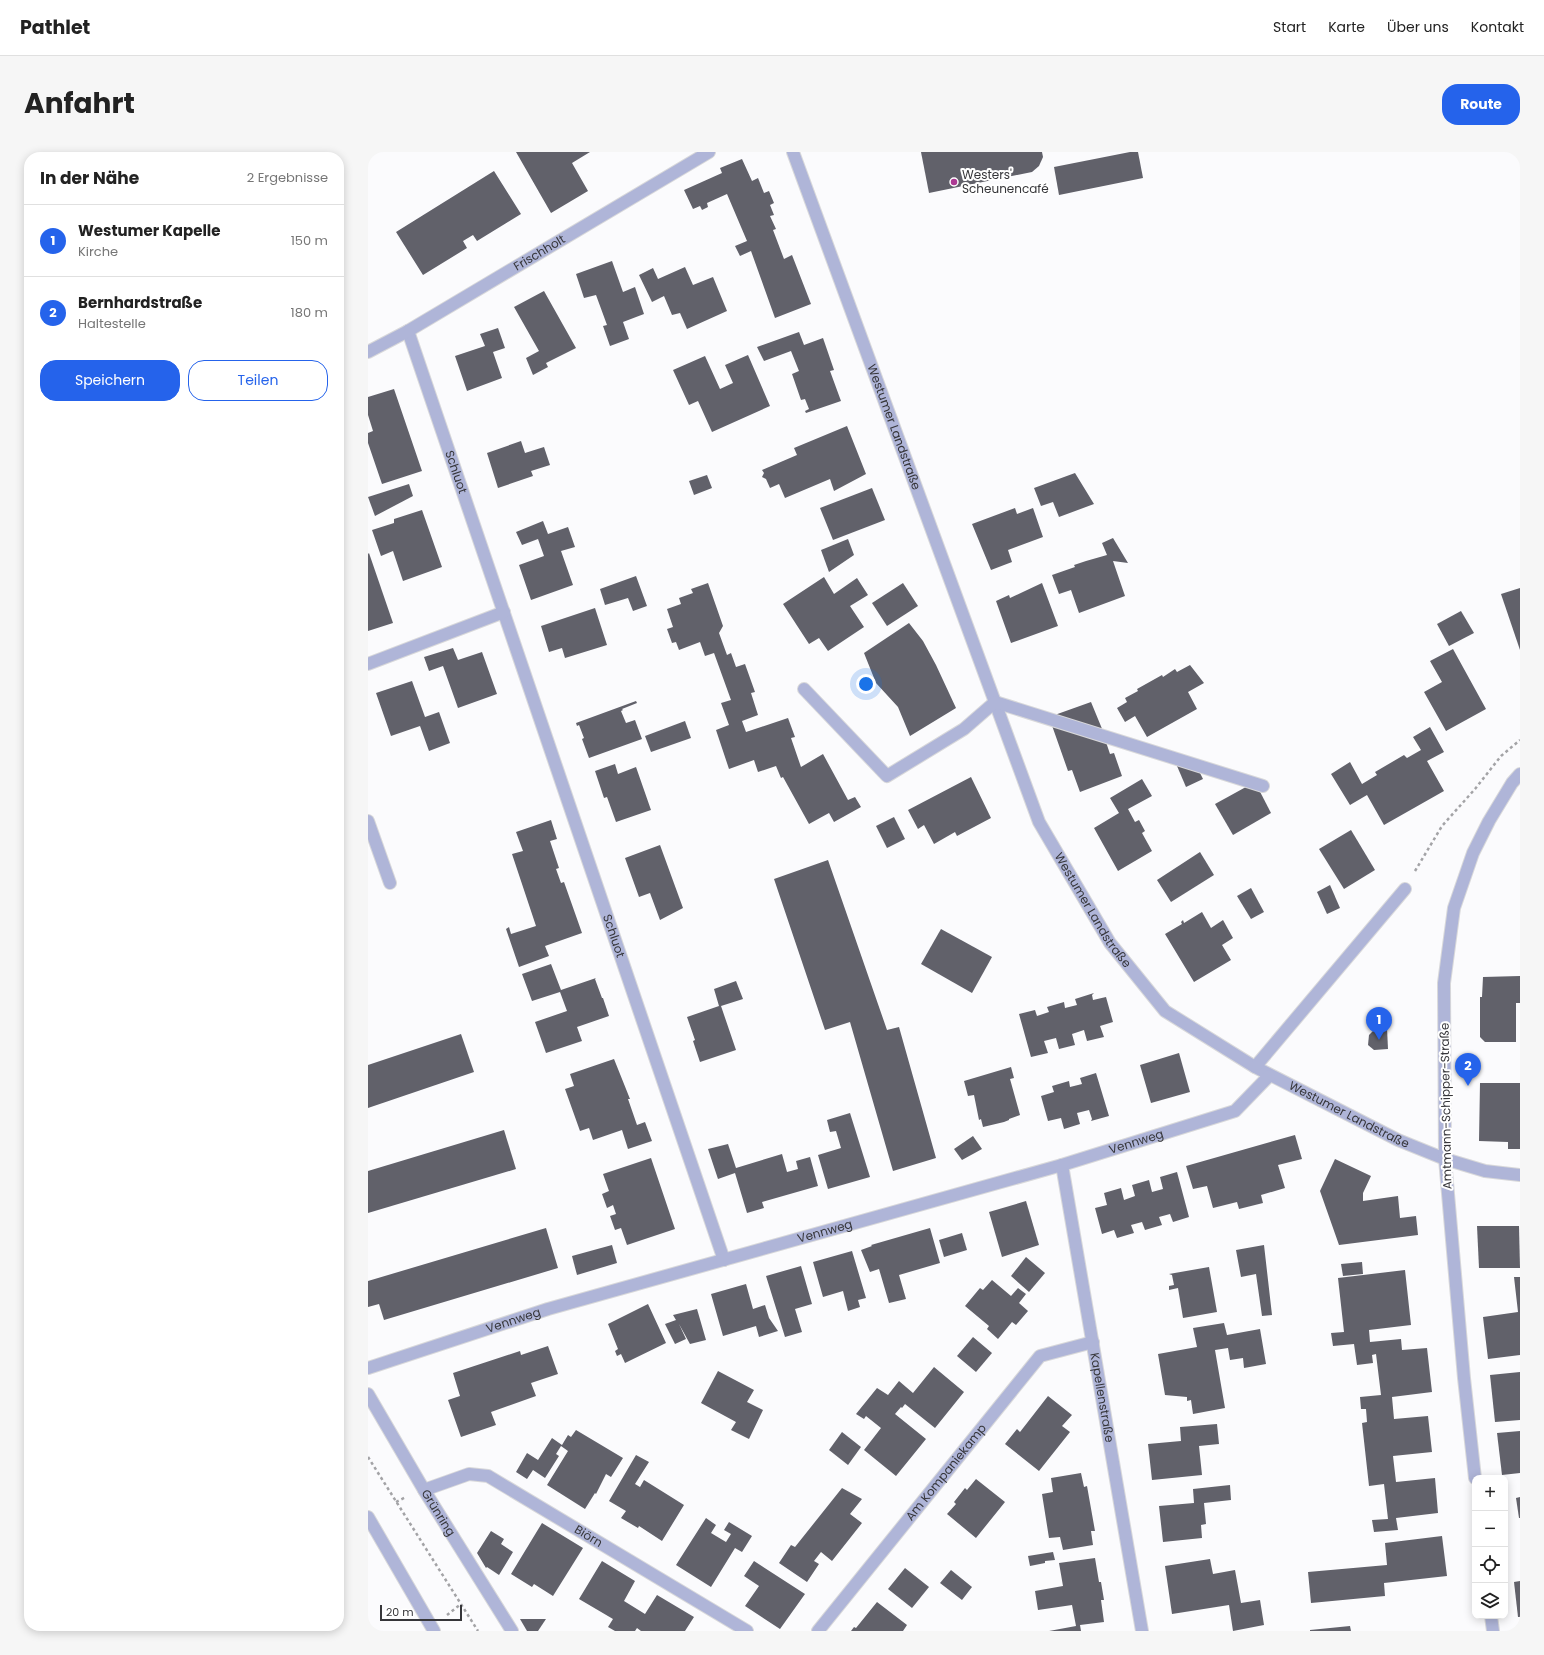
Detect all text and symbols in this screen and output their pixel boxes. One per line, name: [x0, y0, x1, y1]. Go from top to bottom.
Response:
text: Pathlet: [20, 14, 90, 41]
text: Start: [1273, 17, 1306, 37]
text: Karte: [1328, 17, 1365, 37]
text: Über uns: [1387, 17, 1449, 37]
text: Kontakt: [1471, 17, 1524, 37]
text: Anfahrt: [24, 84, 135, 123]
button: Route: [1442, 84, 1520, 125]
text: In der Nähe: [40, 166, 139, 190]
place label: Westers' Scheunencafé: [962, 166, 1049, 197]
text: 2 Ergebnisse: [247, 168, 328, 187]
marker: Westers' Scheunencafé: [949, 177, 959, 187]
text: Westumer Kapelle: [78, 220, 220, 241]
street label: Frischholt: [510, 230, 568, 274]
text: 1: [51, 231, 55, 250]
text: 150 m: [291, 231, 328, 250]
text: Kirche: [78, 242, 118, 261]
text: Bernhardstraße: [78, 292, 202, 313]
text: 2: [49, 303, 57, 322]
text: 180 m: [291, 303, 328, 322]
text: Haltestelle: [78, 314, 146, 333]
button: Speichern: [40, 360, 180, 401]
button: Teilen: [188, 360, 328, 401]
street label: Westumer Landstraße: [864, 361, 925, 492]
street label: Schluot: [441, 448, 472, 496]
your location: [856, 674, 876, 694]
street label: Westumer Landstraße: [1051, 849, 1136, 971]
street label: Schluot: [599, 912, 630, 960]
pin: 1: [1366, 1007, 1392, 1040]
street label: Amtmann-Schipper-Straße: [1436, 1023, 1455, 1189]
pin: 2: [1455, 1053, 1481, 1086]
street label: Westumer Landstraße: [1286, 1077, 1412, 1152]
street label: Vennweg: [1107, 1125, 1166, 1158]
street label: Vennweg: [795, 1215, 854, 1247]
street label: Vennweg: [484, 1303, 543, 1337]
street label: Kapellenstraße: [1086, 1351, 1118, 1444]
street label: Am Kompaniekamp: [901, 1420, 990, 1524]
map controls: [1472, 1475, 1508, 1619]
button: +: [1472, 1475, 1508, 1511]
street label: Grünring: [418, 1486, 460, 1539]
button: −: [1472, 1511, 1508, 1547]
street label: Biörn: [571, 1521, 606, 1551]
button: locate: [1472, 1547, 1508, 1583]
button: layers: [1472, 1583, 1508, 1619]
scale bar: [380, 1603, 462, 1622]
text: 20 m: [386, 1604, 414, 1620]

